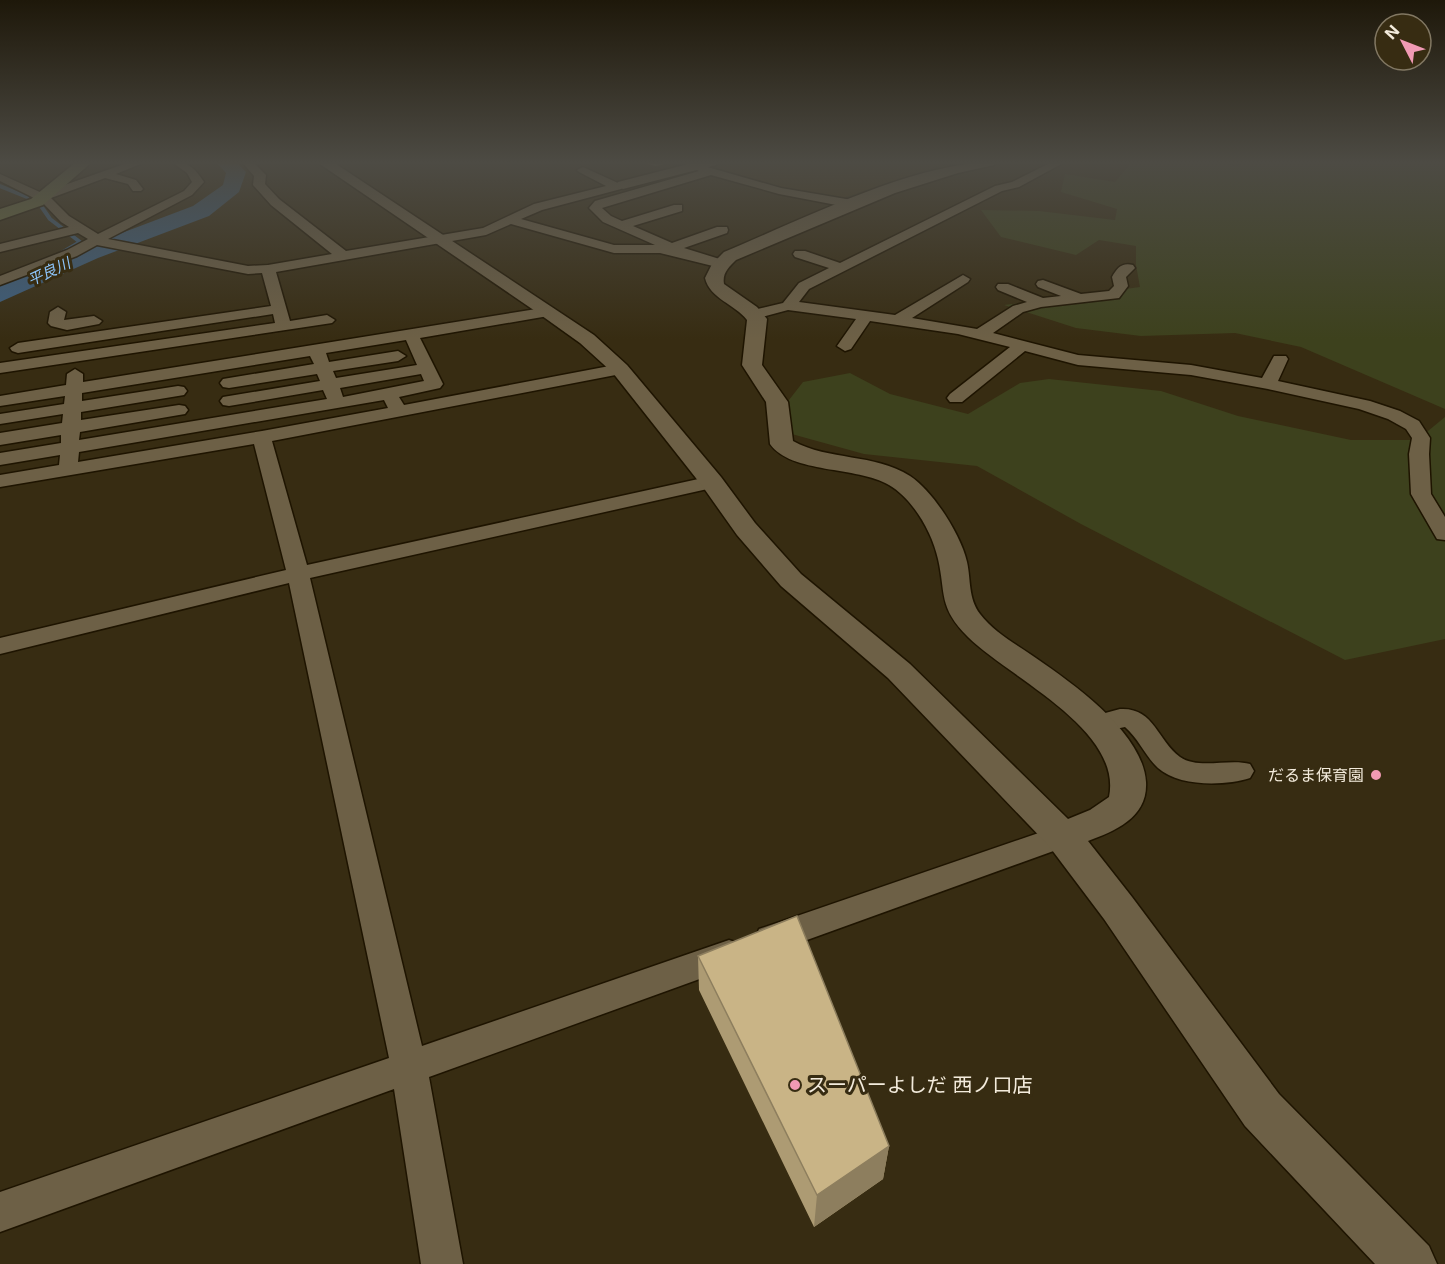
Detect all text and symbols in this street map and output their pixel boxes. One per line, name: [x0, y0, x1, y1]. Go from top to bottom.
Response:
north arrow: [1373, 12, 1433, 72]
text: N: [1380, 21, 1403, 43]
water label: 平良川: [24, 253, 75, 290]
place label: だるま保育園: [1268, 765, 1364, 785]
marker: だるま保育園: [1369, 768, 1383, 782]
place label: スーパーよしだ 西ノ口店: [807, 1073, 1032, 1097]
marker: スーパーよしだ 西ノ口店: [788, 1078, 802, 1092]

